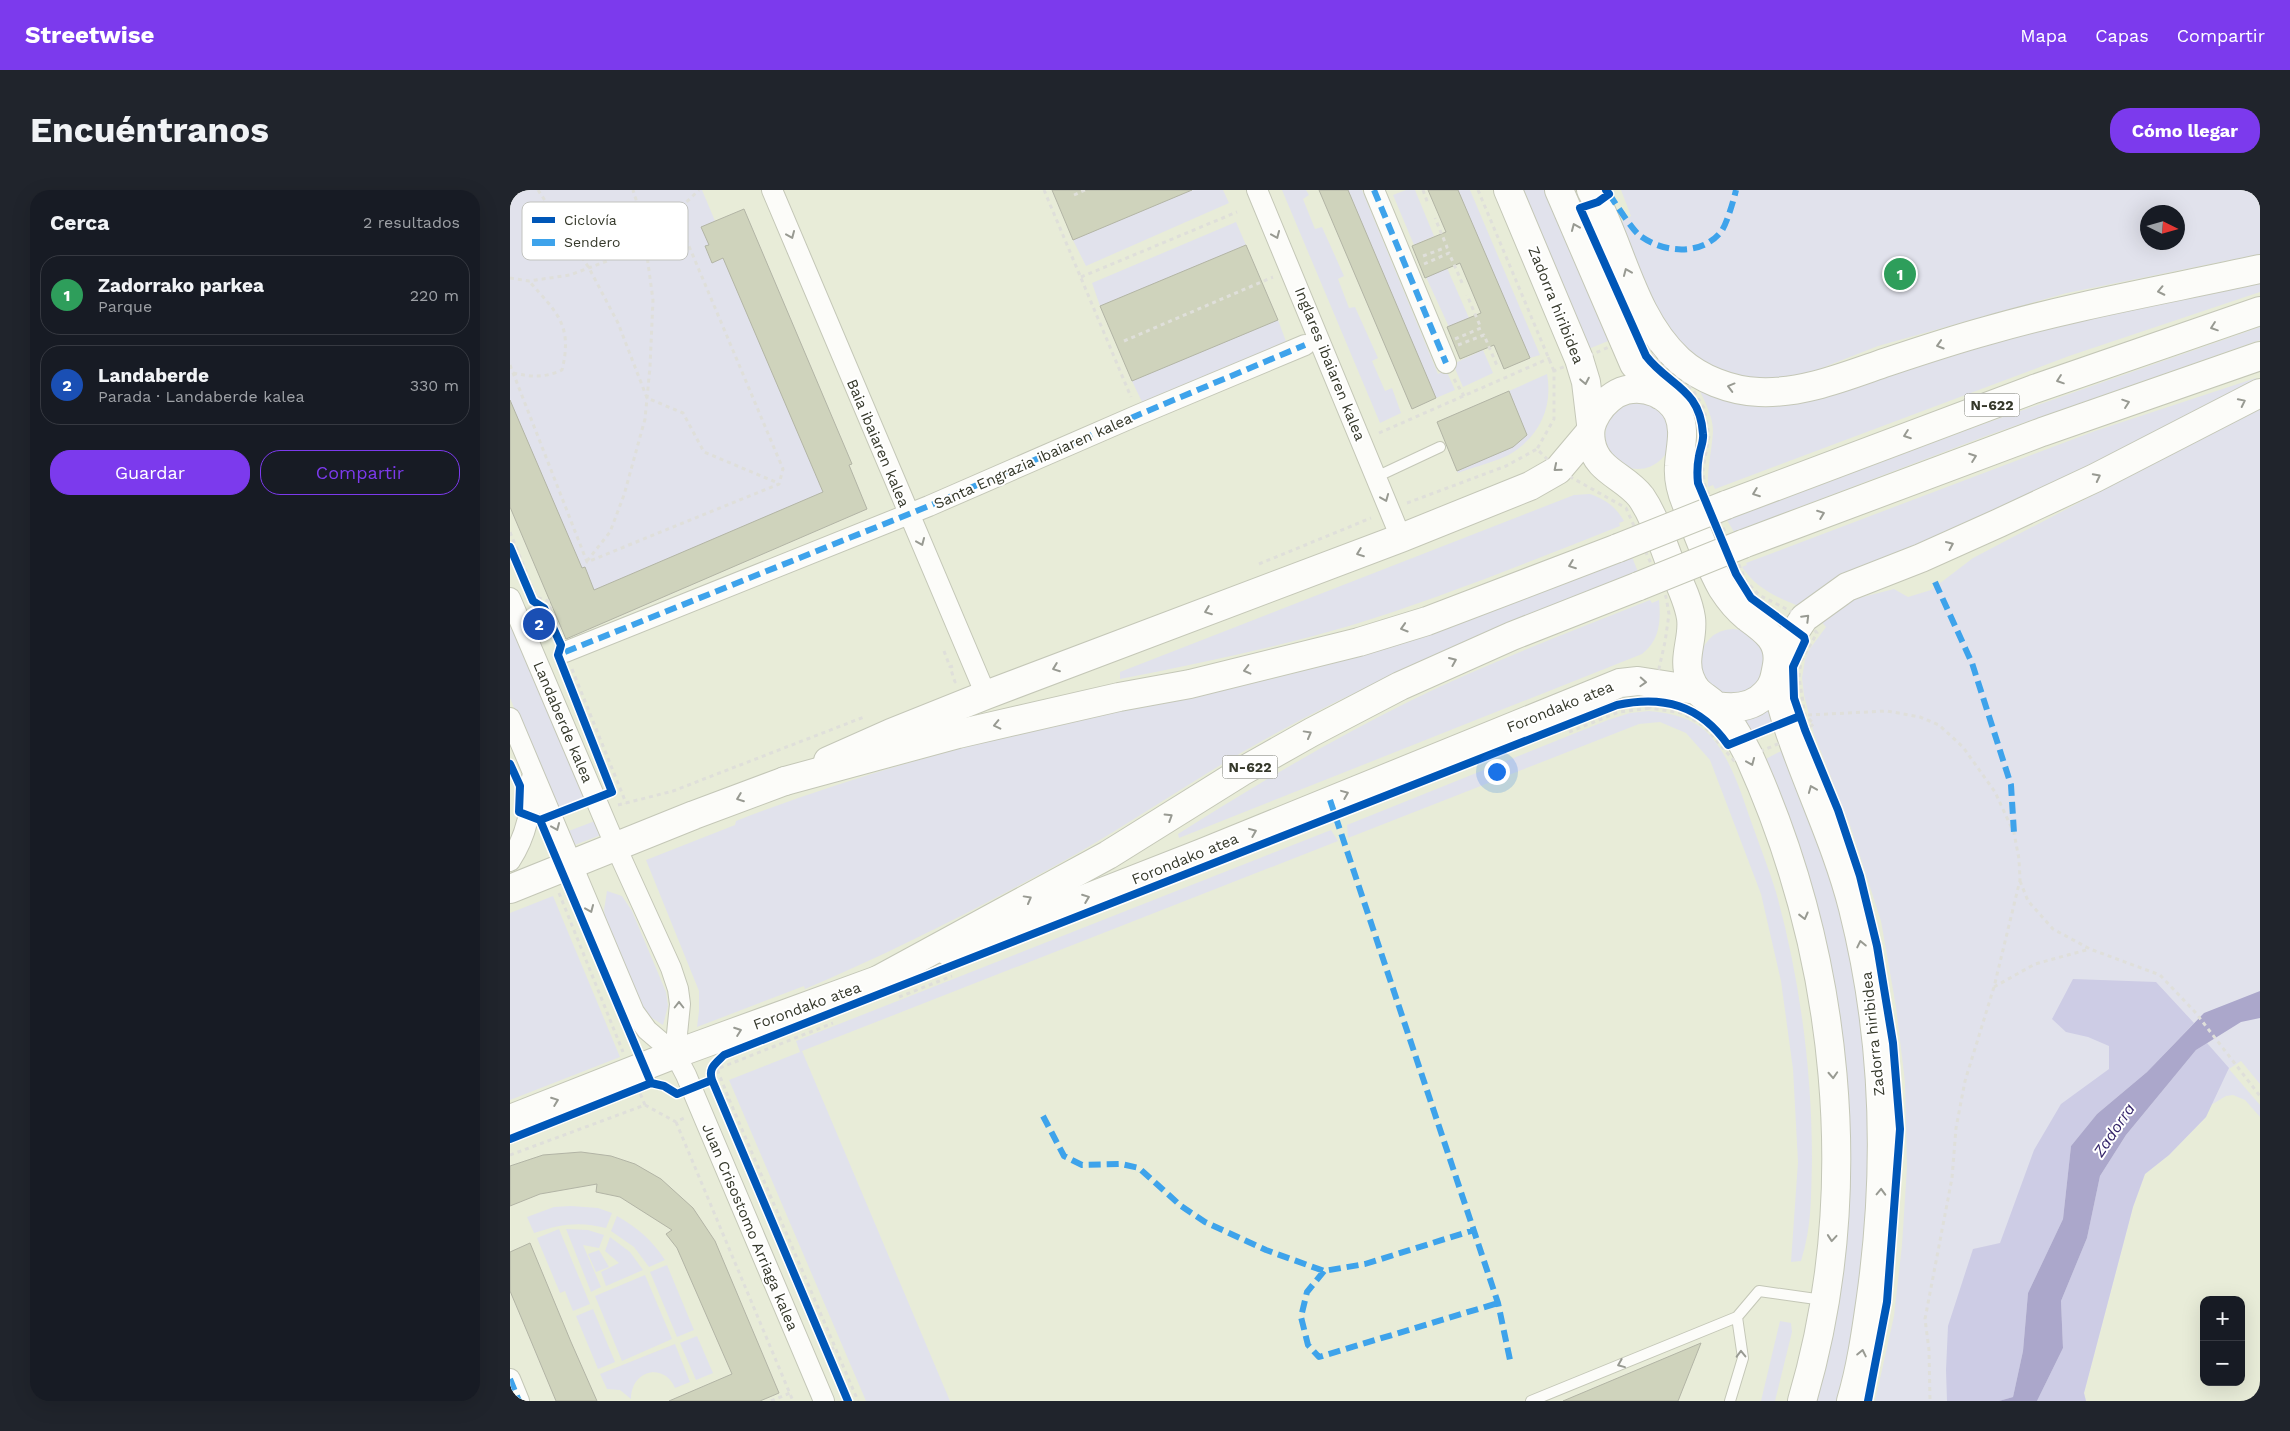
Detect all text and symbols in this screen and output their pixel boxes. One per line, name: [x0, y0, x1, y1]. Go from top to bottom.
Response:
text: Streetwise: [25, 21, 154, 49]
text: Mapa: [2020, 25, 2067, 46]
text: Capas: [2095, 25, 2149, 46]
text: Compartir: [2177, 25, 2265, 46]
button: Cómo llegar: [2110, 108, 2260, 153]
text: Encuéntranos: [30, 109, 269, 151]
legend: [522, 202, 688, 260]
north arrow: [2140, 205, 2185, 250]
text: Cerca: [50, 210, 109, 235]
text: Ciclovía: [564, 212, 617, 228]
text: 2 resultados: [363, 213, 460, 232]
one-way arrow: [1571, 224, 1581, 232]
one-way arrow: [785, 230, 795, 239]
one-way arrow: [1270, 230, 1280, 239]
text: Sendero: [564, 234, 620, 250]
street label: Zadorra hiribidea: [1524, 244, 1588, 367]
pin: 1: [1884, 255, 1916, 293]
one-way arrow: [1623, 268, 1634, 277]
text: Zadorrako parkea: [98, 274, 264, 297]
street label: Inglares ibaiaren kalea: [1291, 285, 1369, 444]
one-way arrow: [2157, 285, 2165, 295]
text: 1: [64, 286, 70, 305]
text: 220 m: [410, 286, 459, 305]
text: Parque: [98, 297, 152, 316]
one-way arrow: [2210, 321, 2218, 331]
one-way arrow: [1937, 339, 1945, 349]
text: Landaberde: [98, 364, 209, 387]
one-way arrow: [2057, 374, 2065, 384]
text: 2: [62, 376, 72, 395]
text: 330 m: [410, 376, 459, 395]
street label: Baia ibaiaren kalea: [843, 376, 913, 510]
one-way arrow: [1579, 377, 1590, 386]
one-way arrow: [1727, 382, 1736, 393]
text: Parada · Landaberde kalea: [98, 387, 304, 406]
road number: N-622: [1964, 394, 2020, 416]
one-way arrow: [2121, 398, 2130, 408]
one-way arrow: [2236, 398, 2245, 408]
street label: Santa Engrazia ibaiaren kalea: [931, 409, 1135, 513]
one-way arrow: [1904, 429, 1912, 439]
button: Guardar: [50, 450, 250, 495]
button: Compartir: [260, 450, 460, 495]
one-way arrow: [1968, 453, 1977, 463]
one-way arrow: [1554, 463, 1563, 472]
one-way arrow: [2092, 473, 2101, 483]
one-way arrow: [1752, 487, 1761, 497]
one-way arrow: [1378, 493, 1389, 502]
one-way arrow: [1816, 510, 1825, 521]
one-way arrow: [914, 537, 925, 546]
one-way arrow: [1945, 541, 1954, 551]
one-way arrow: [1357, 547, 1365, 557]
one-way arrow: [1568, 559, 1577, 570]
pin: 2: [523, 605, 555, 643]
one-way arrow: [1205, 605, 1213, 615]
one-way arrow: [1800, 614, 1809, 623]
one-way arrow: [1401, 622, 1409, 632]
one-way arrow: [1448, 656, 1457, 667]
street label: Landaberde kalea: [529, 658, 597, 786]
one-way arrow: [1053, 662, 1061, 672]
one-way arrow: [1243, 664, 1252, 675]
one-way arrow: [1639, 676, 1647, 687]
street label: Forondako atea: [1504, 677, 1616, 737]
one-way arrow: [992, 719, 1001, 730]
one-way arrow: [1303, 730, 1312, 740]
road number: N-622: [1222, 756, 1278, 778]
one-way arrow: [1745, 757, 1755, 766]
your location: [1484, 759, 1510, 785]
one-way arrow: [1808, 785, 1818, 794]
one-way arrow: [1340, 790, 1349, 801]
one-way arrow: [736, 792, 744, 802]
one-way arrow: [1163, 814, 1172, 823]
one-way arrow: [550, 823, 560, 831]
one-way arrow: [1248, 827, 1257, 838]
street label: Forondako atea: [1129, 829, 1241, 889]
one-way arrow: [1081, 894, 1090, 904]
one-way arrow: [1023, 895, 1032, 905]
one-way arrow: [584, 904, 595, 913]
one-way arrow: [1798, 911, 1809, 920]
one-way arrow: [1856, 939, 1866, 948]
street label: Zadorra hiribidea: [1857, 970, 1888, 1097]
street label: Forondako atea: [751, 978, 864, 1034]
one-way arrow: [674, 1001, 684, 1009]
one-way arrow: [733, 1027, 741, 1037]
one-way arrow: [1827, 1072, 1838, 1080]
one-way arrow: [551, 1097, 559, 1107]
water label: Zadorra: [2089, 1100, 2139, 1161]
street label: Juan Crisostomo Arriaga kalea: [698, 1121, 802, 1334]
one-way arrow: [1875, 1188, 1886, 1196]
one-way arrow: [1826, 1234, 1837, 1242]
map controls: [2200, 1296, 2245, 1386]
button: +: [2200, 1296, 2245, 1341]
button: −: [2200, 1341, 2245, 1386]
one-way arrow: [1856, 1349, 1866, 1358]
one-way arrow: [1736, 1350, 1747, 1358]
one-way arrow: [1617, 1358, 1626, 1369]

